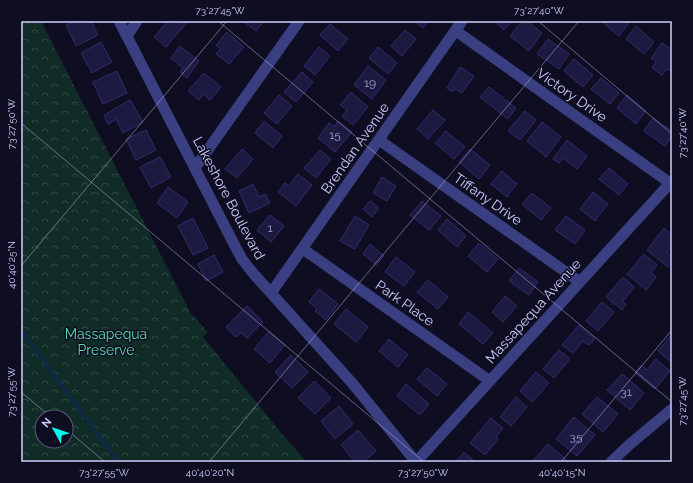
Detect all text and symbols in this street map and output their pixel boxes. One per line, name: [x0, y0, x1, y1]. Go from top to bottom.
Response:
text: 73°27'45"W: [195, 5, 245, 16]
text: 73°27'40"W: [514, 5, 564, 16]
street label: Victory Drive: [534, 65, 610, 125]
house number: 19: [364, 76, 376, 90]
text: 73°27'50"W: [6, 98, 17, 149]
street label: Brendan Avenue: [318, 100, 392, 196]
text: 73°27'40"W: [677, 108, 688, 158]
house number: 15: [329, 128, 341, 142]
street label: Lakeshore Boulevard: [190, 134, 268, 262]
street label: Tiffany Drive: [451, 170, 525, 228]
house number: 1: [267, 221, 273, 235]
text: 40°40'25"N: [6, 241, 17, 289]
street label: Massapequa Avenue: [482, 256, 584, 366]
street label: Park Place: [372, 277, 438, 329]
park label: Massapequa Preserve: [65, 326, 147, 358]
text: 73°27'55"W: [6, 367, 17, 417]
text: 73°27'45"W: [677, 376, 688, 426]
house number: 31: [620, 385, 632, 399]
north arrow: [34, 409, 74, 449]
text: N: [39, 415, 54, 430]
house number: 35: [570, 430, 583, 444]
text: 73°27'55"W: [79, 467, 129, 478]
text: 40°40'20"N: [186, 467, 234, 478]
text: 73°27'50"W: [398, 467, 449, 478]
text: 40°40'15"N: [538, 467, 586, 478]

